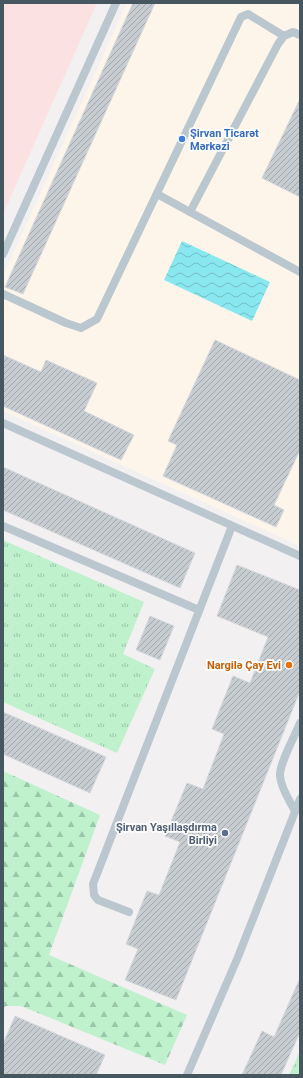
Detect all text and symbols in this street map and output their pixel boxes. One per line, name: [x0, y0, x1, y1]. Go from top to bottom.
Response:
place label: Şirvan Ticarət Mərkəzi: [190, 127, 259, 153]
marker: Şirvan Ticarət Mərkəzi: [177, 134, 187, 144]
place label: Nargilə Çay Evi: [207, 659, 281, 672]
marker: Nargilə Çay Evi: [284, 660, 294, 670]
place label: Şirvan Yaşıllaşdırma Birliyi: [116, 821, 217, 847]
marker: Şirvan Yaşıllaşdırma Birliyi: [220, 828, 230, 838]

